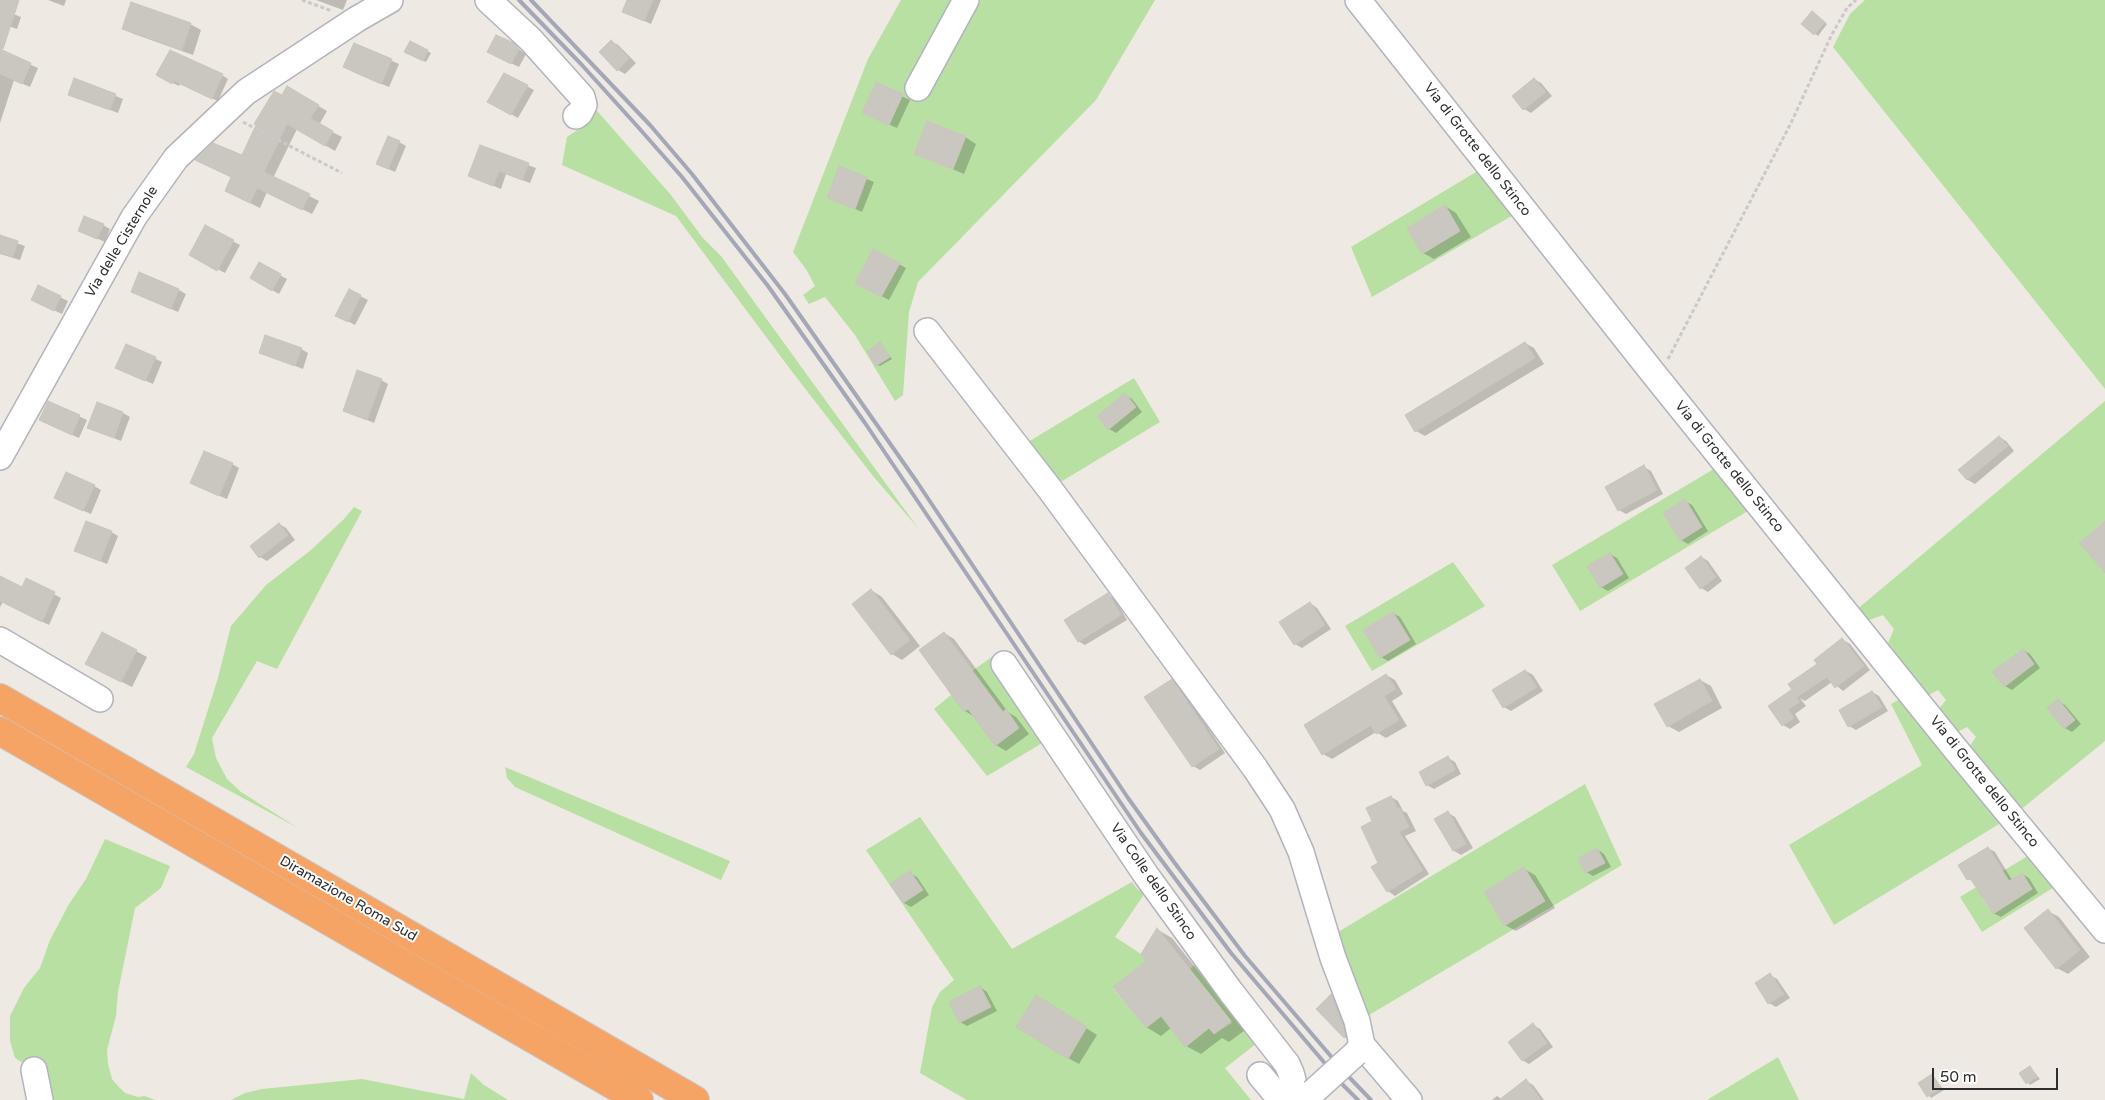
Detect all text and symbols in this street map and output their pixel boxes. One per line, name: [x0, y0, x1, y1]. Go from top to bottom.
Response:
street label: Via di Grotte dello Stinco: [1420, 80, 1534, 220]
street label: Via delle Cisternole: [82, 183, 162, 301]
street label: Via di Grotte dello Stinco: [1671, 398, 1787, 536]
street label: Via di Grotte dello Stinco: [1926, 713, 2042, 851]
street label: Via Colle dello Stinco: [1106, 820, 1200, 944]
street label: Diramazione Roma Sud: [276, 853, 420, 945]
scale bar: [1935, 1058, 2061, 1090]
text: 50 m: [1940, 1068, 1977, 1086]

